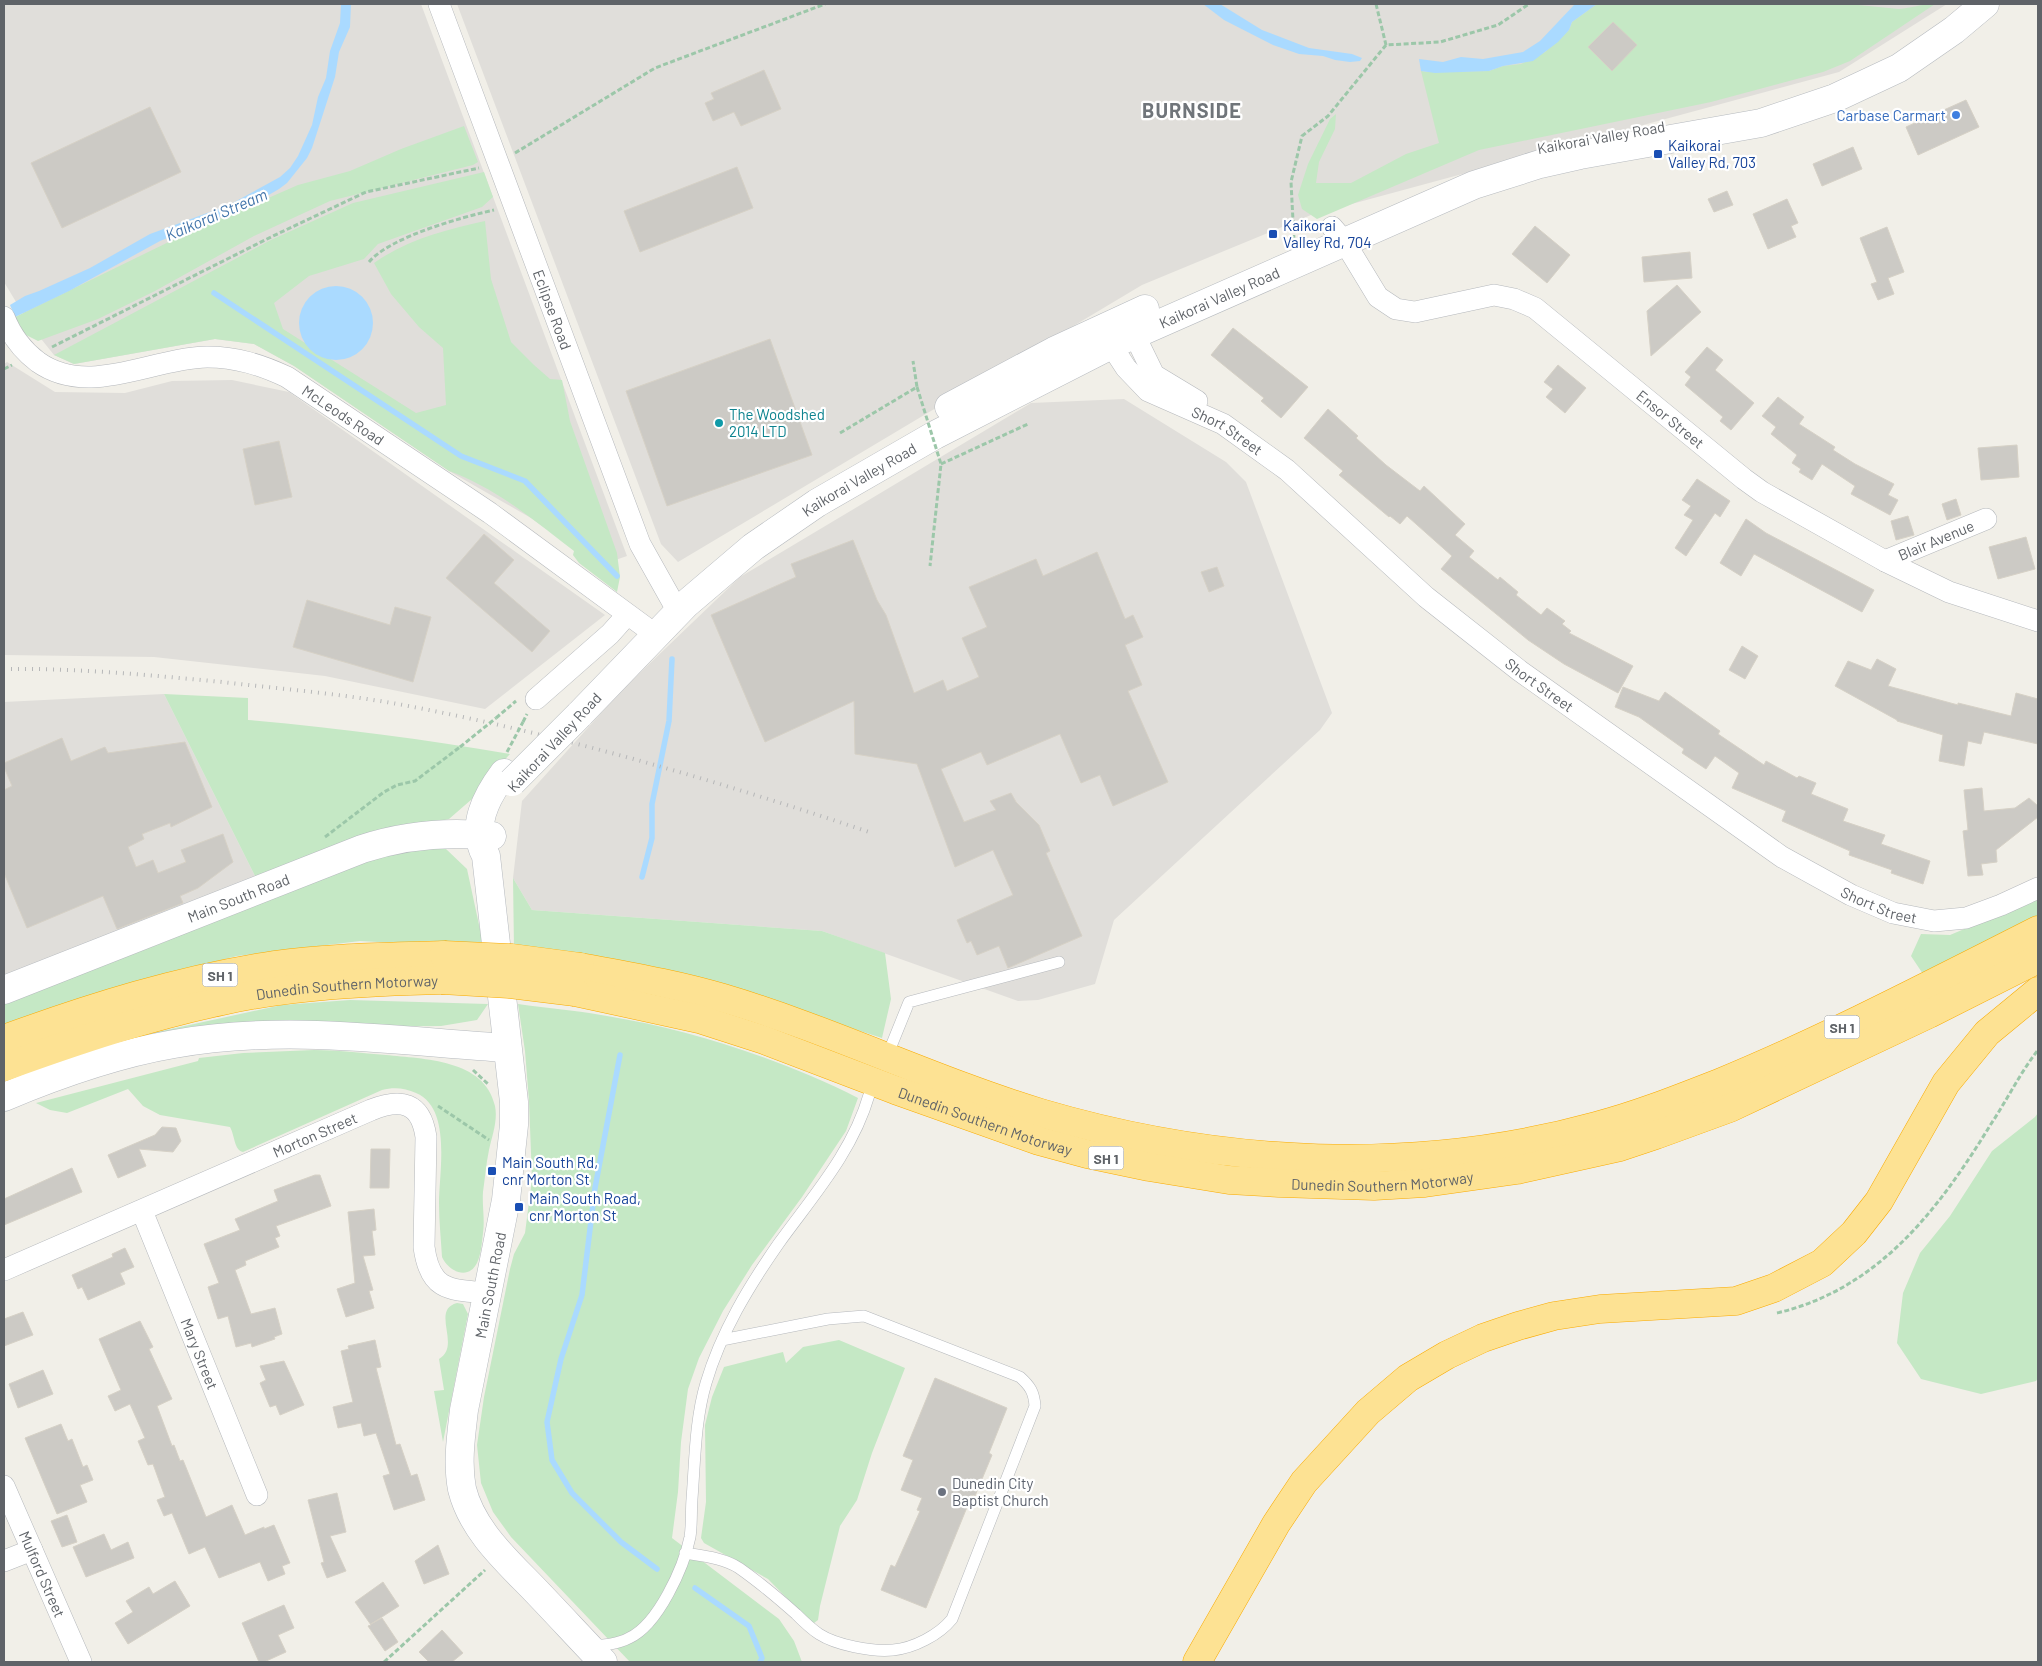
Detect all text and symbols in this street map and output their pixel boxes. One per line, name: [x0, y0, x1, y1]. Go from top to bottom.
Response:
district label: BURNSIDE: [1142, 98, 1242, 122]
place label: Carbase Carmart: [1836, 106, 1946, 124]
marker: Carbase Carmart: [1950, 109, 1962, 121]
street label: Kaikorai Valley Road: [1536, 117, 1666, 157]
place label: Kaikorai Valley Rd, 703: [1668, 136, 1756, 171]
marker: Kaikorai Valley Rd, 703: [1652, 148, 1664, 160]
water label: Kaikorai Stream: [162, 184, 270, 244]
place label: Kaikorai Valley Rd, 704: [1283, 216, 1372, 251]
marker: Kaikorai Valley Rd, 704: [1267, 228, 1279, 240]
street label: Kaikorai Valley Road: [1156, 263, 1282, 332]
street label: Eclipse Road: [530, 267, 576, 352]
street label: McLeods Road: [299, 381, 388, 449]
street label: Ensor Street: [1633, 386, 1708, 452]
street label: Short Street: [1189, 402, 1266, 459]
place label: The Woodshed 2014 LTD: [729, 405, 825, 440]
marker: The Woodshed 2014 LTD: [713, 417, 725, 429]
street label: Kaikorai Valley Road: [798, 439, 919, 520]
street label: Blair Avenue: [1895, 516, 1976, 564]
street label: Short Street: [1502, 654, 1577, 715]
street label: Kaikorai Valley Road: [503, 688, 605, 796]
street label: Main South Road: [185, 869, 292, 926]
street label: Short Street: [1838, 882, 1919, 926]
road number: SH 1: [202, 964, 238, 986]
street label: Dunedin Southern Motorway: [255, 971, 438, 1003]
road number: SH 1: [1824, 1016, 1860, 1038]
street label: Dunedin Southern Motorway: [896, 1083, 1074, 1159]
street label: Morton Street: [270, 1108, 360, 1161]
road number: SH 1: [1088, 1146, 1124, 1170]
place label: Main South Rd, cnr Morton St: [502, 1153, 598, 1188]
marker: Main South Rd, cnr Morton St: [486, 1165, 498, 1177]
street label: Dunedin Southern Motorway: [1291, 1167, 1475, 1195]
place label: Main South Road, cnr Morton St: [529, 1189, 641, 1224]
marker: Main South Road, cnr Morton St: [513, 1201, 525, 1213]
street label: Main South Road: [471, 1230, 509, 1340]
street label: Mary Street: [177, 1316, 222, 1392]
place label: Dunedin City Baptist Church: [952, 1474, 1049, 1509]
marker: Dunedin City Baptist Church: [936, 1486, 948, 1498]
street label: Mulford Street: [16, 1528, 69, 1620]

